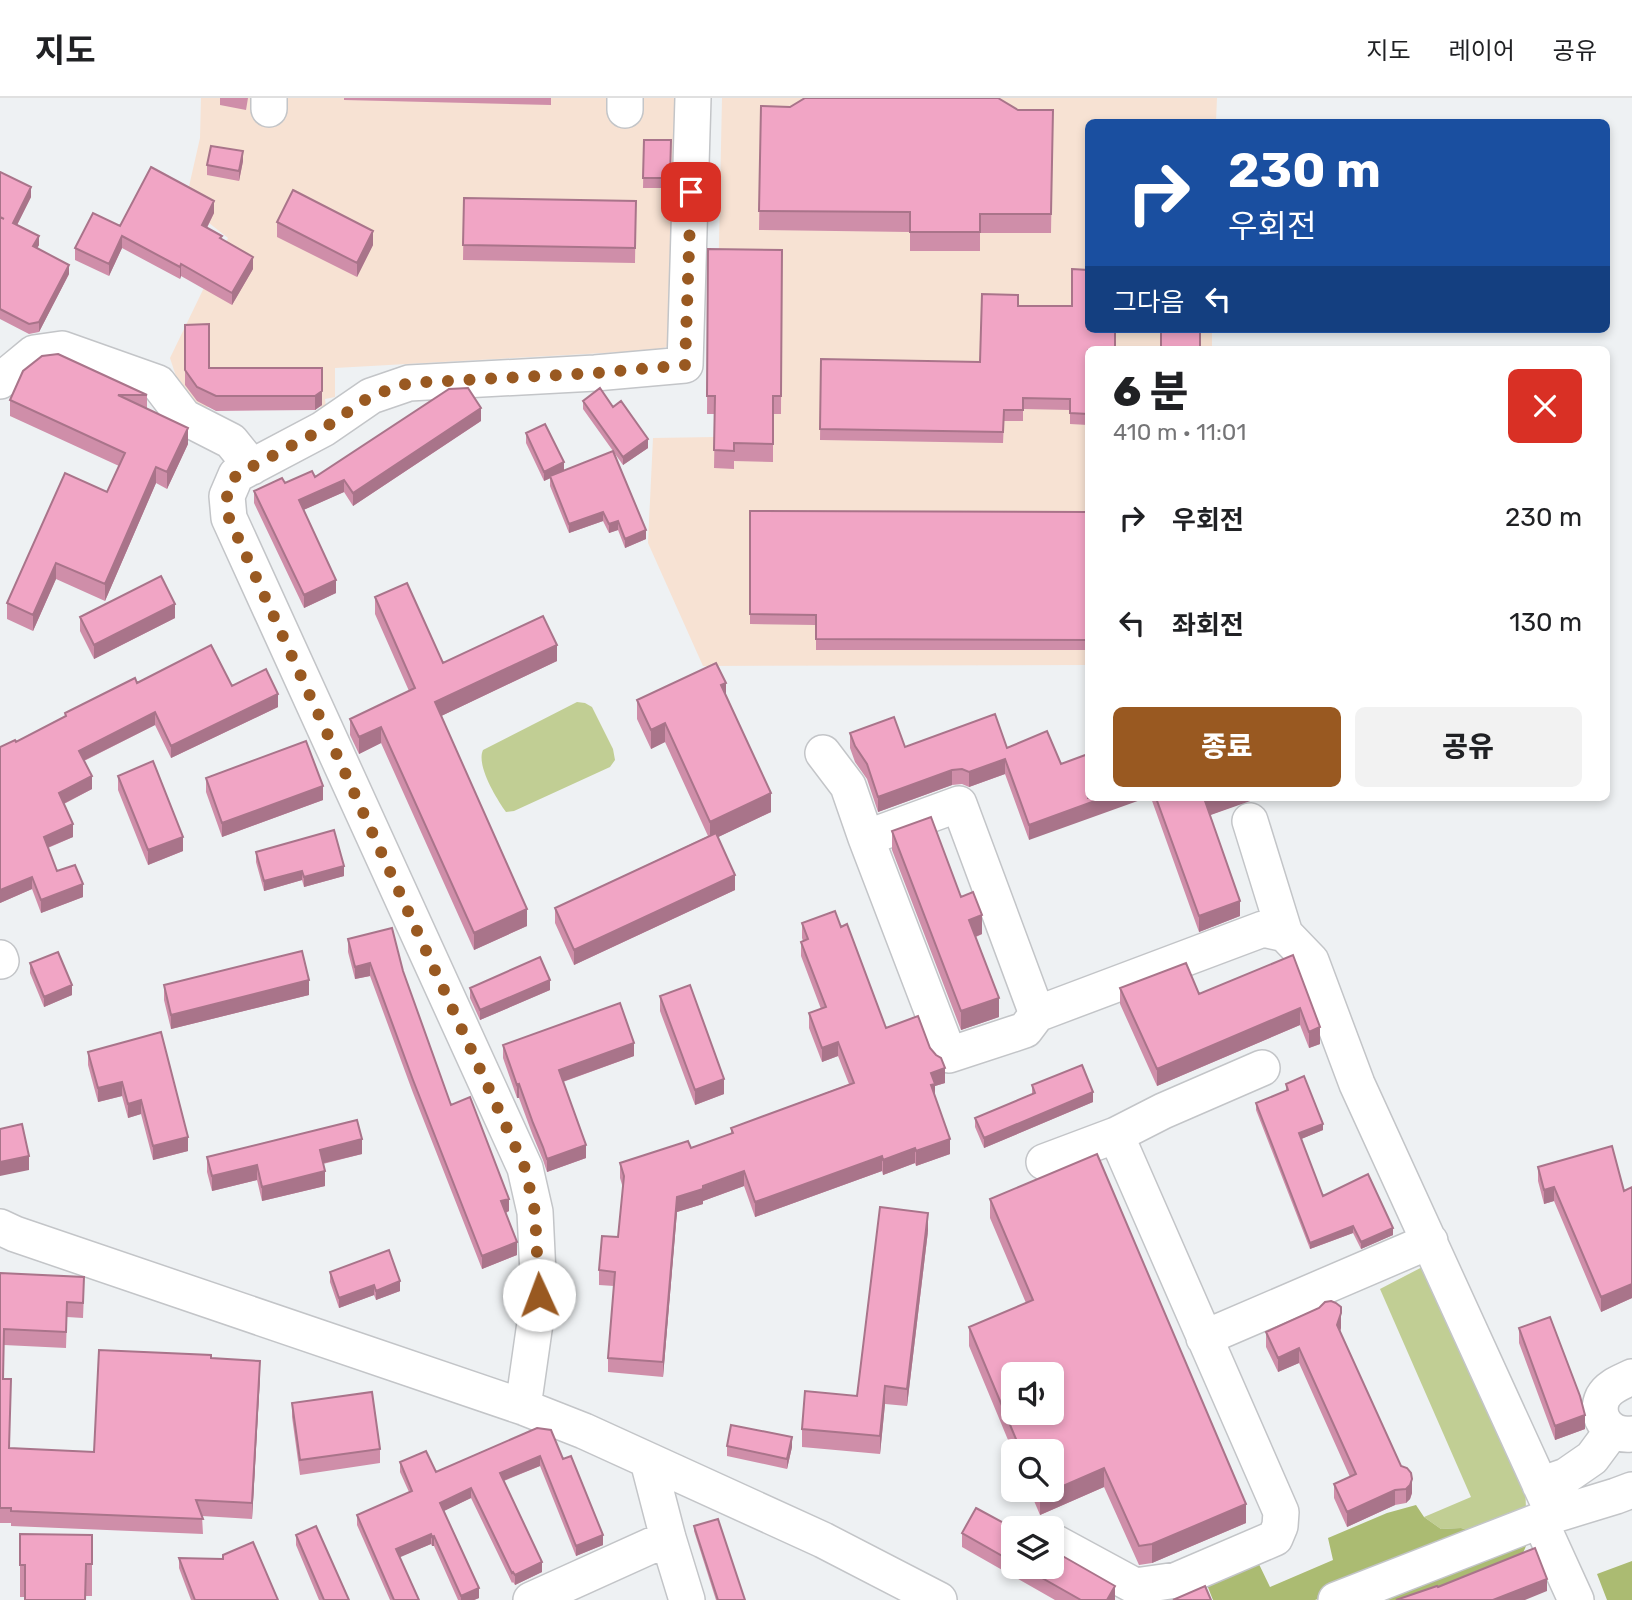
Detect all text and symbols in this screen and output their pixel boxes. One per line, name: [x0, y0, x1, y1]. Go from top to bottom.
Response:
text: 지도: [35, 31, 96, 70]
text: 지도: [1366, 37, 1411, 65]
text: 레이어: [1449, 37, 1515, 65]
text: 공유: [1553, 37, 1597, 65]
text: 230 m: [1228, 141, 1381, 199]
icon: right: [1113, 147, 1204, 238]
pin: [661, 162, 721, 222]
icon: arrive: [672, 173, 710, 211]
text: 우회전: [1228, 207, 1316, 245]
icon: left: [1199, 280, 1237, 318]
text: 그다음: [1113, 287, 1185, 318]
text: 6 분: [1113, 367, 1188, 417]
button: close: [1508, 369, 1582, 443]
text: 410 m · 11:01: [1113, 418, 1246, 446]
icon: right: [1113, 499, 1151, 537]
text: 230 m: [1505, 502, 1582, 533]
text: 우회전: [1172, 505, 1244, 536]
icon: left: [1113, 604, 1151, 642]
text: 130 m: [1509, 607, 1582, 638]
text: 좌회전: [1172, 610, 1244, 641]
button: 종료: [1113, 707, 1341, 787]
button: 공유: [1355, 707, 1582, 787]
position arrow: [502, 1258, 576, 1332]
map controls: [1001, 1362, 1064, 1579]
button: sound: [1001, 1362, 1064, 1425]
button: search: [1001, 1439, 1064, 1502]
button: layers: [1001, 1516, 1064, 1579]

